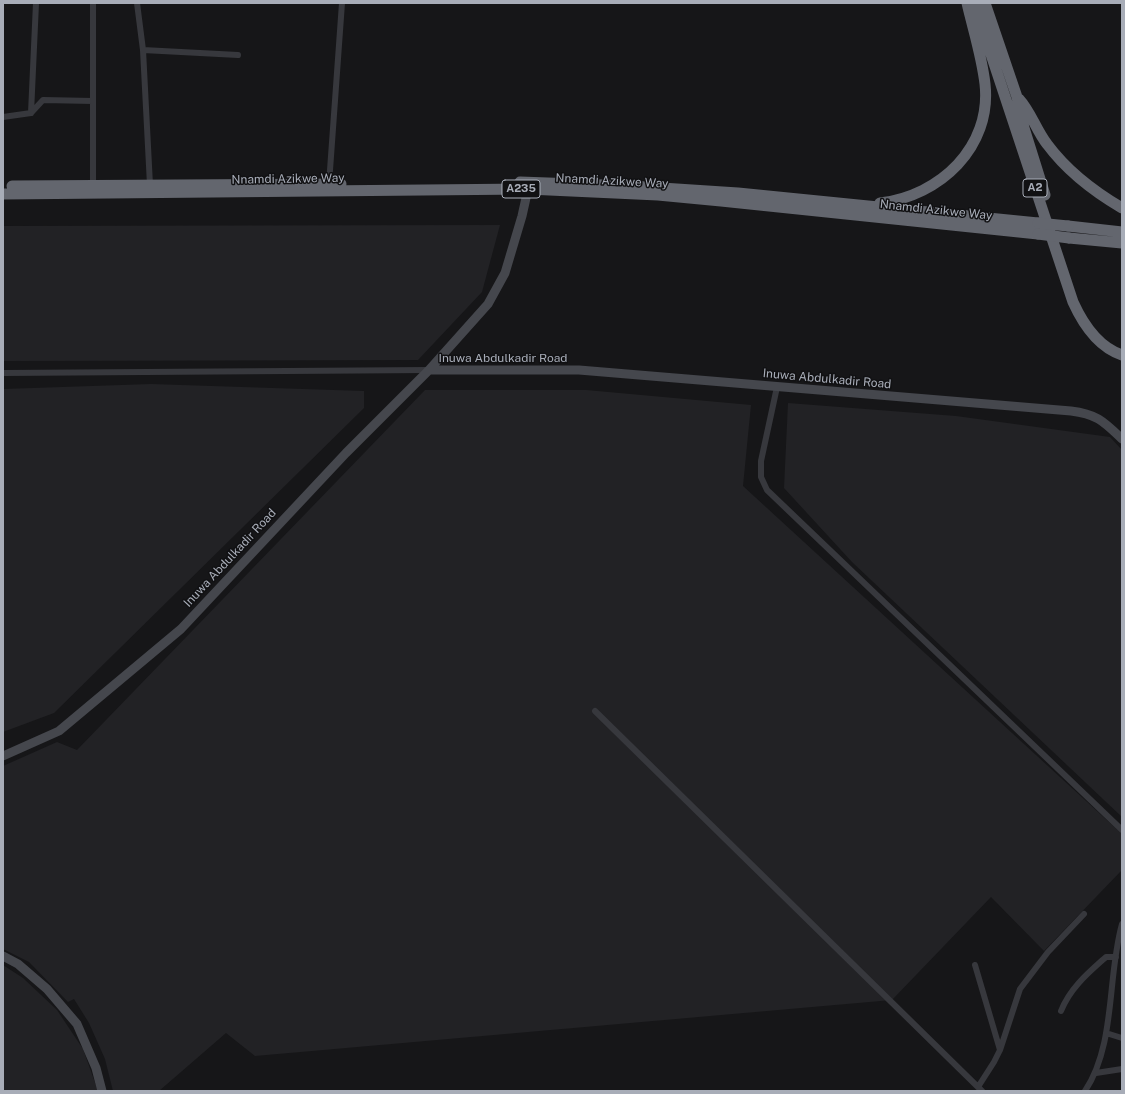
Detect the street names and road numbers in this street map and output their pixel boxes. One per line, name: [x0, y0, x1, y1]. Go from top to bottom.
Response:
street label: Nnamdi Azikwe Way: [231, 171, 345, 187]
street label: Nnamdi Azikwe Way: [555, 171, 669, 191]
road number: A2: [1023, 179, 1047, 197]
road number: A235: [502, 180, 540, 198]
street label: Nnamdi Azikwe Way: [879, 197, 993, 223]
street label: Inuwa Abdulkadir Road: [438, 351, 568, 365]
street label: Inuwa Abdulkadir Road: [762, 366, 892, 392]
street label: Inuwa Abdulkadir Road: [181, 506, 279, 610]

